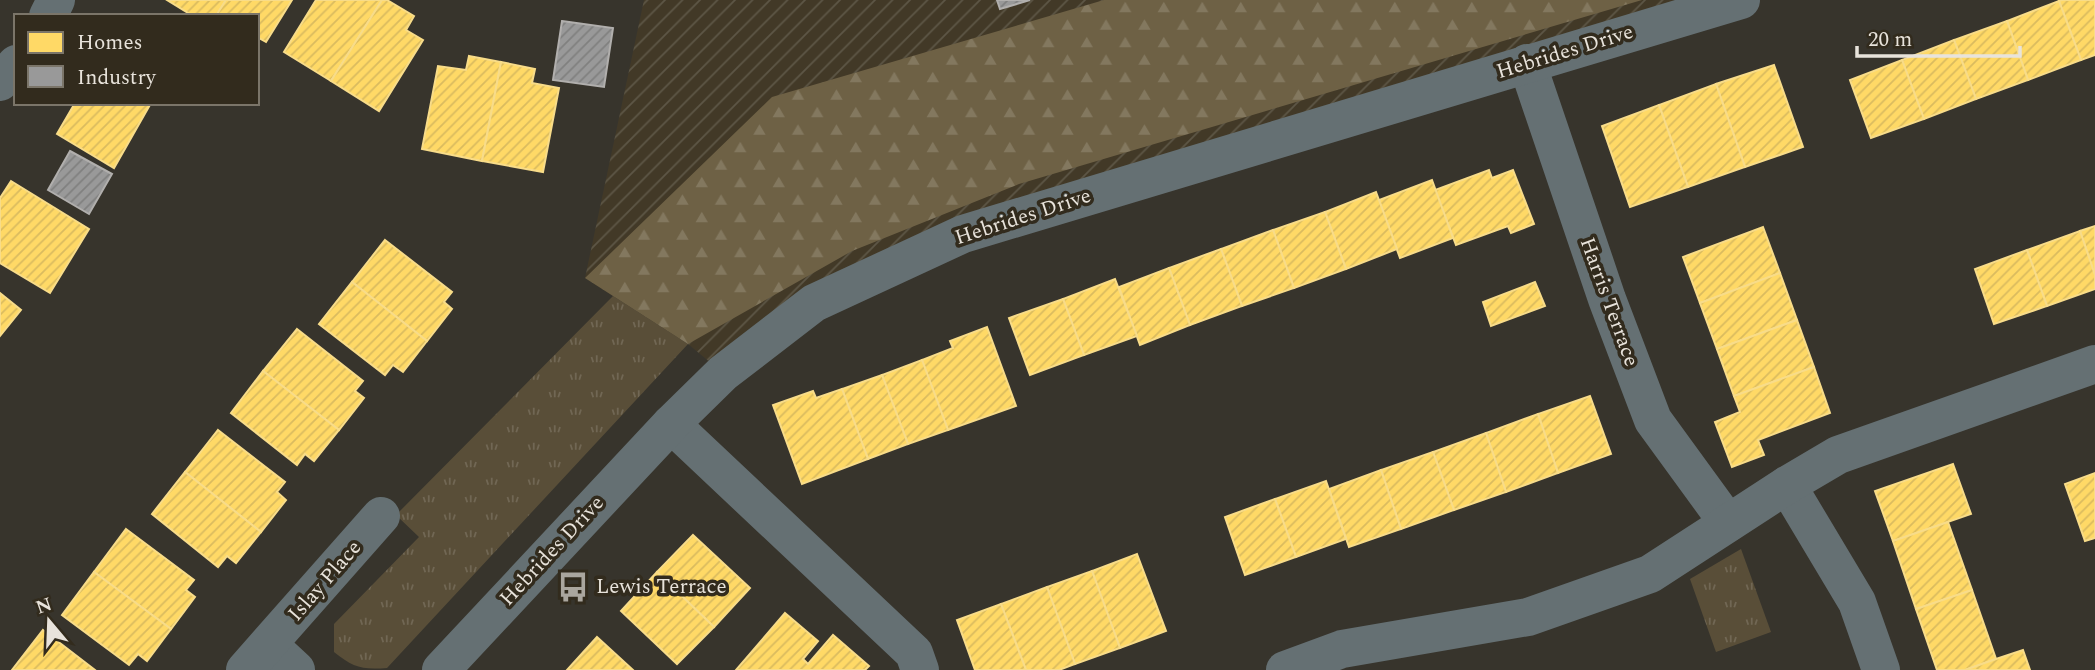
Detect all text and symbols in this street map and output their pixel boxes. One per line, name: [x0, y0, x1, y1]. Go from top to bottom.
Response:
legend: [14, 14, 259, 105]
scale bar: [1857, 14, 2020, 58]
street label: Hebrides Drive: [1493, 16, 1637, 88]
text: 20 m: [1868, 24, 1912, 56]
text: Homes: [77, 27, 143, 59]
text: Industry: [77, 62, 157, 94]
street label: Hebrides Drive: [951, 180, 1095, 254]
street label: Harris Terrace: [1571, 233, 1647, 371]
street label: Hebrides Drive: [492, 488, 612, 614]
street label: Islay Place: [280, 533, 370, 629]
bus stop icon: Lewis Terrace: [556, 570, 590, 604]
place label: Lewis Terrace: [596, 571, 727, 603]
north arrow: [14, 586, 84, 656]
text: N: [32, 590, 56, 623]

